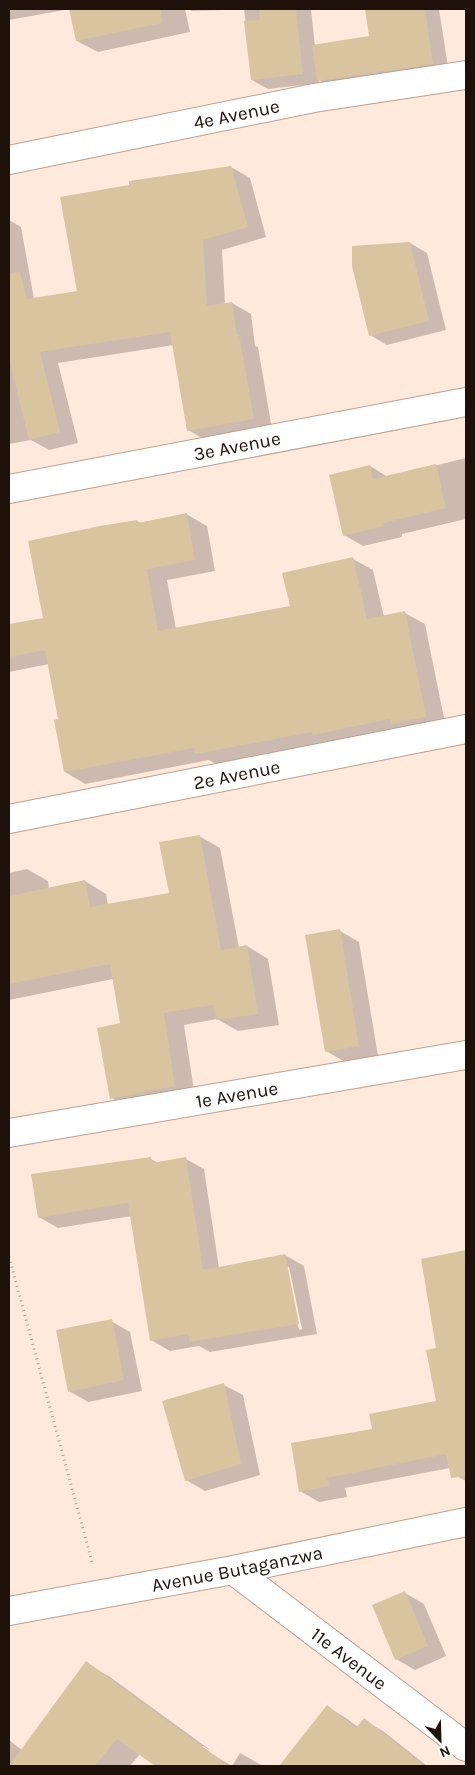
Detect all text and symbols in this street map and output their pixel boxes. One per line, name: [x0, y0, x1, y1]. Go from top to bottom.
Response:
street label: 4e Avenue: [191, 95, 282, 134]
street label: 3e Avenue: [192, 428, 282, 466]
street label: 2e Avenue: [192, 756, 282, 794]
street label: 1e Avenue: [194, 1077, 280, 1113]
street label: Avenue Butaganzwa: [150, 1542, 325, 1597]
street label: 11e Avenue: [306, 1623, 391, 1695]
north arrow: [415, 1715, 465, 1765]
text: N: [437, 1742, 453, 1761]

